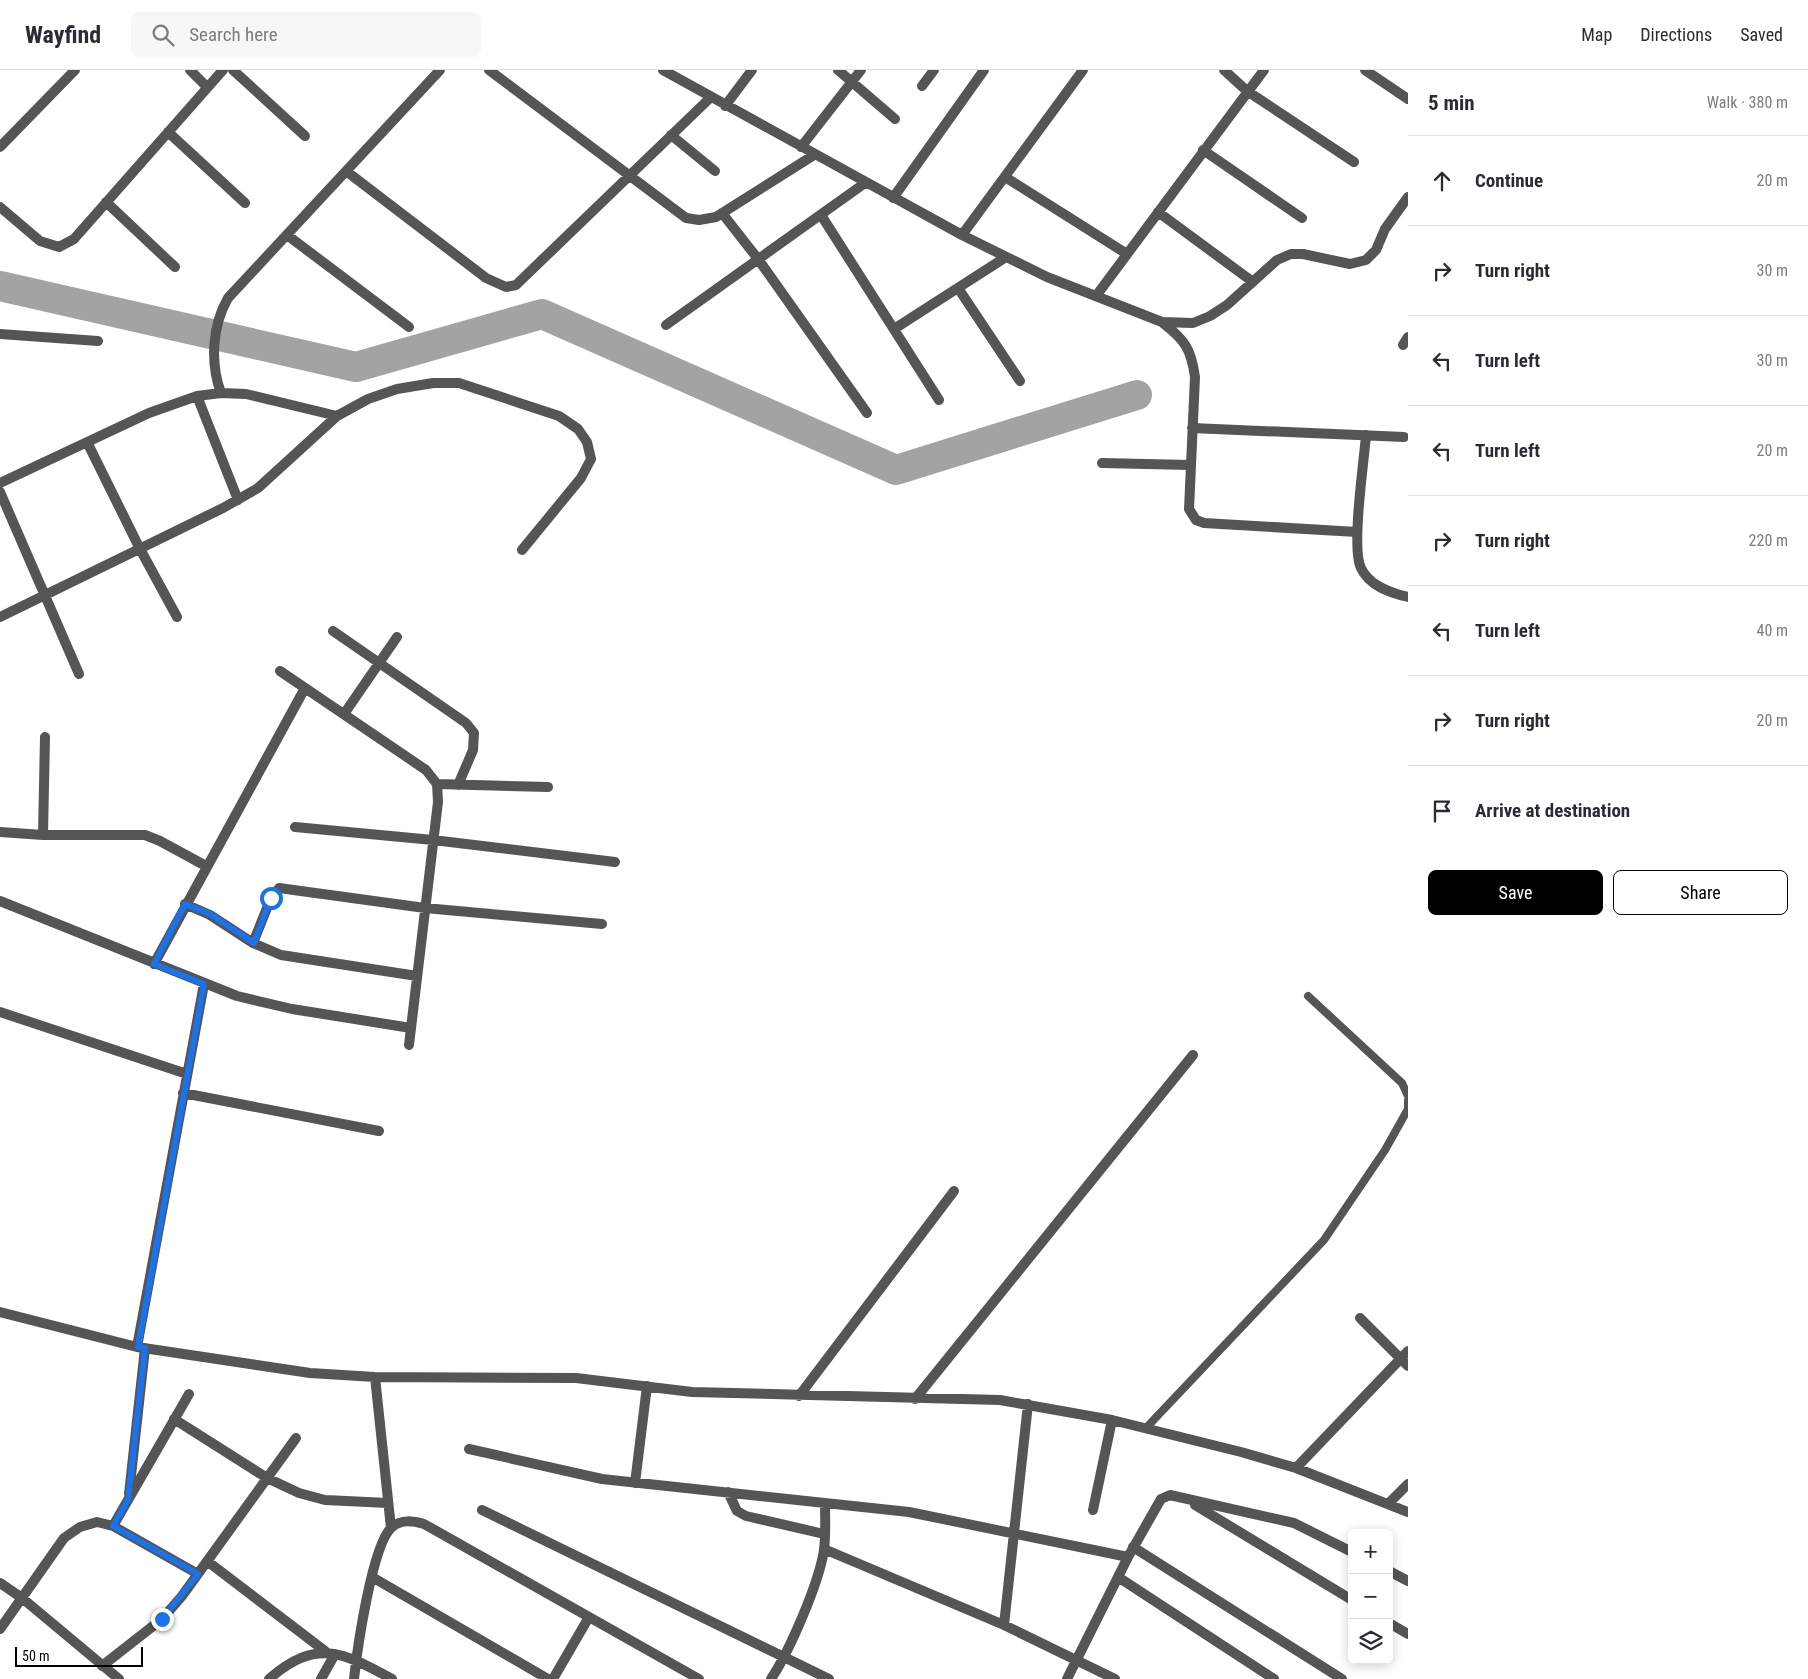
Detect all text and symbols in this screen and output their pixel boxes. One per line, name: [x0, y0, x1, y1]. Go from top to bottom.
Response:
search box: [131, 12, 481, 57]
text: Wayfind: [25, 21, 101, 49]
icon: search: [149, 21, 177, 49]
text: Search here: [189, 23, 278, 46]
text: Map: [1581, 24, 1612, 45]
text: Directions: [1640, 24, 1712, 45]
text: Saved: [1740, 24, 1783, 45]
text: 5 min: [1428, 91, 1475, 115]
text: Walk · 380 m: [1707, 93, 1788, 112]
icon: ahead: [1428, 167, 1456, 195]
text: Continue: [1475, 169, 1543, 192]
text: 20 m: [1756, 171, 1788, 190]
icon: right: [1428, 257, 1456, 285]
text: Turn right: [1475, 259, 1550, 282]
text: 30 m: [1756, 261, 1788, 280]
icon: left: [1428, 347, 1456, 375]
text: Turn left: [1475, 349, 1540, 372]
text: 30 m: [1756, 351, 1788, 370]
icon: left: [1428, 437, 1456, 465]
text: Turn left: [1475, 439, 1540, 462]
text: 20 m: [1756, 441, 1788, 460]
icon: right: [1428, 527, 1456, 555]
text: Turn right: [1475, 529, 1550, 552]
text: 220 m: [1749, 531, 1788, 550]
icon: left: [1428, 617, 1456, 645]
text: Turn left: [1475, 619, 1540, 642]
text: 40 m: [1756, 621, 1788, 640]
icon: right: [1428, 707, 1456, 735]
text: Turn right: [1475, 709, 1550, 732]
text: 20 m: [1756, 711, 1788, 730]
icon: arrive: [1428, 797, 1456, 825]
text: Arrive at destination: [1475, 799, 1630, 822]
button: Save: [1428, 870, 1603, 915]
button: Share: [1613, 870, 1788, 915]
route start: [260, 887, 283, 910]
map controls: [1348, 1529, 1393, 1664]
button: +: [1348, 1529, 1393, 1574]
button: −: [1348, 1574, 1393, 1619]
route end: [151, 1608, 174, 1631]
button: layers: [1348, 1619, 1393, 1664]
scale bar: [15, 1644, 142, 1667]
text: 50 m: [22, 1648, 50, 1664]

